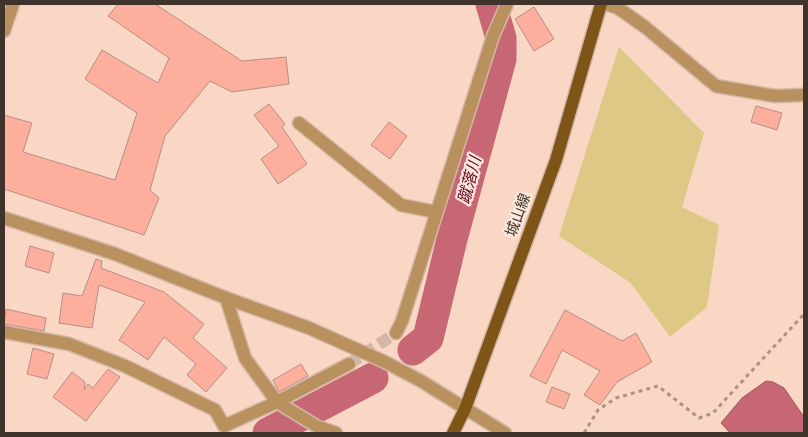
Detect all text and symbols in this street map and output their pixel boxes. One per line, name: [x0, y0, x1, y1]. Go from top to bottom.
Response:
water label: 蹴落川: [454, 153, 485, 206]
street label: 城山線: [502, 191, 534, 239]

